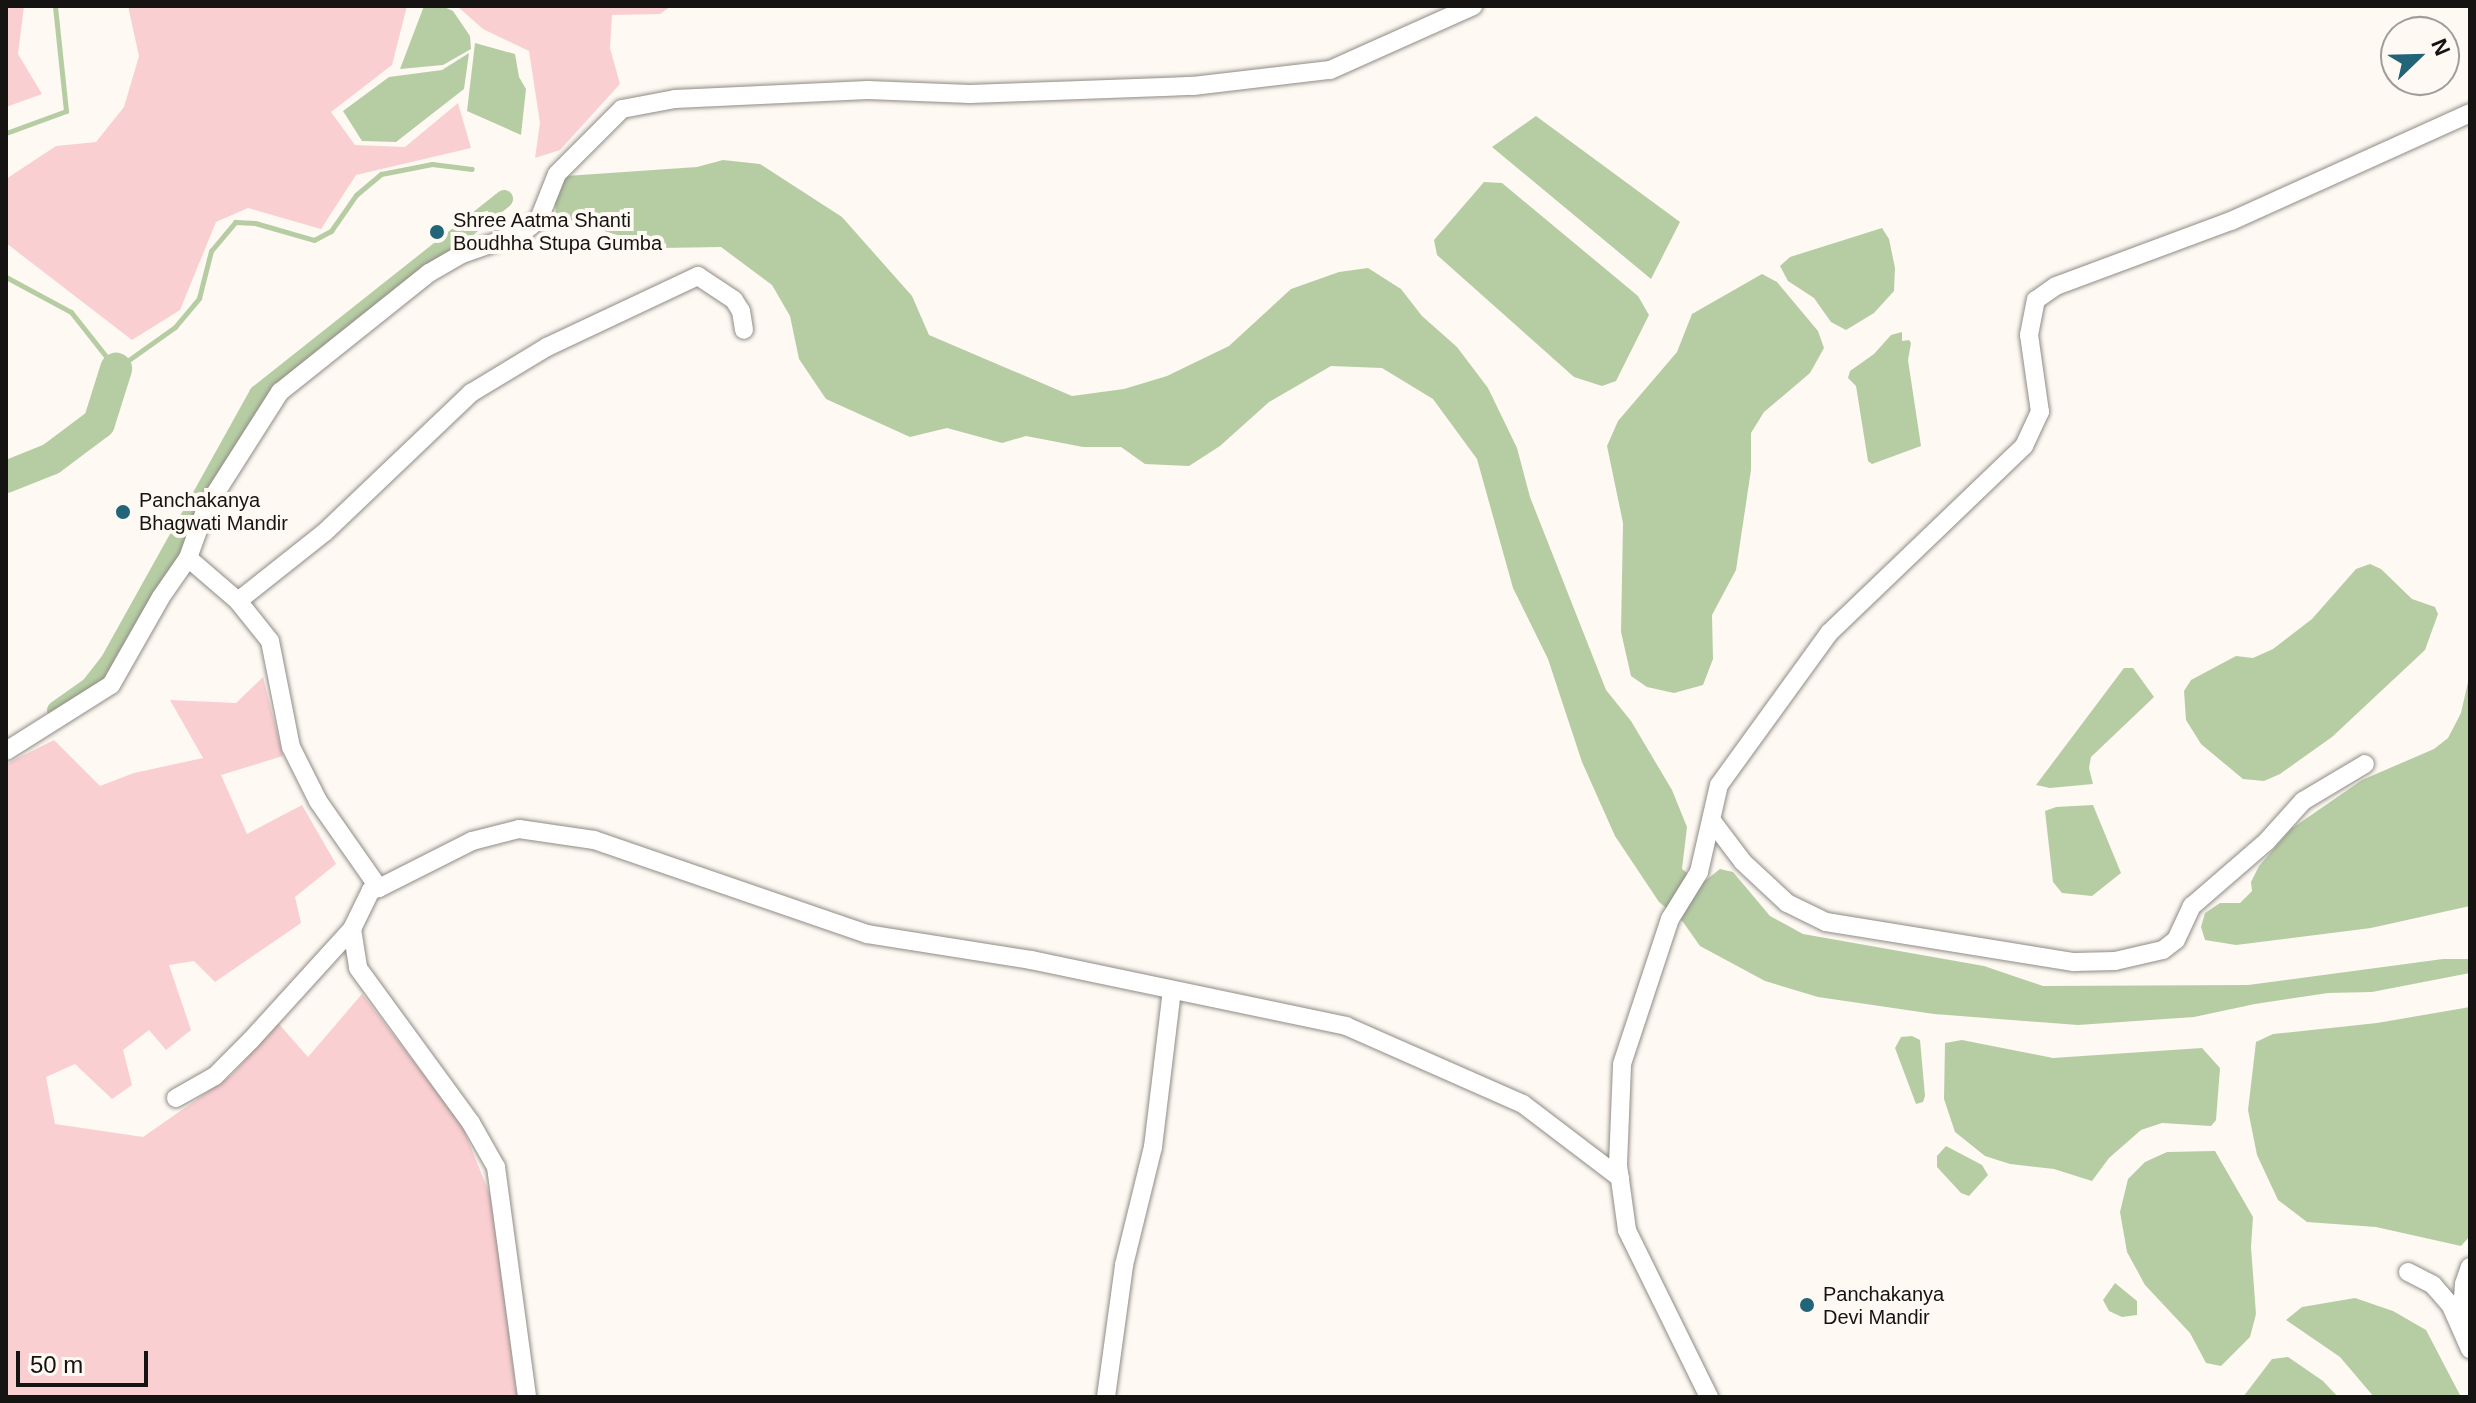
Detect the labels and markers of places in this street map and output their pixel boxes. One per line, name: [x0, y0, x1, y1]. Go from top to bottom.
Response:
place label: Shree Aatma Shanti Boudhha Stupa Gumba: [453, 208, 662, 255]
marker: Shree Aatma Shanti Boudhha Stupa Gumba: [428, 223, 446, 241]
place label: Panchakanya Bhagwati Mandir: [139, 488, 288, 535]
marker: Panchakanya Bhagwati Mandir: [114, 503, 132, 521]
place label: Panchakanya Devi Mandir: [1823, 1282, 1944, 1329]
marker: Panchakanya Devi Mandir: [1798, 1296, 1816, 1314]

